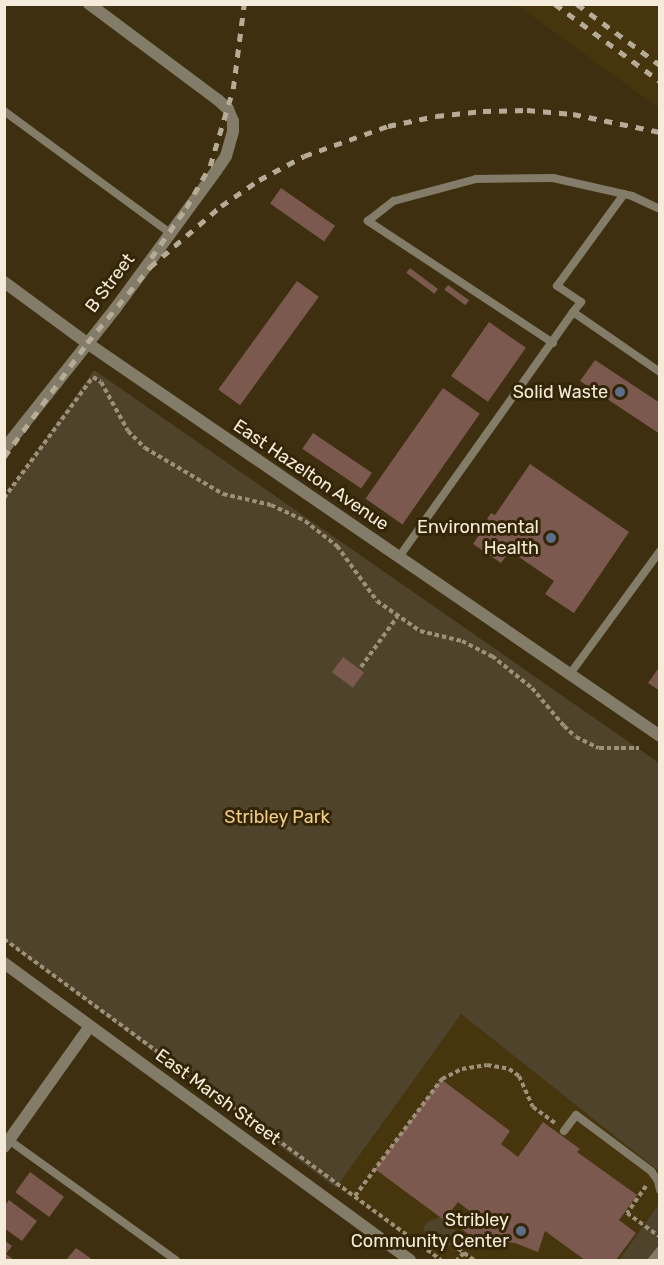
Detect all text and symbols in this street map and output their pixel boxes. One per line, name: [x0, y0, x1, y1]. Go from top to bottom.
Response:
street label: B Street: [81, 249, 139, 317]
place label: Solid Waste: [512, 381, 608, 403]
marker: Solid Waste: [613, 385, 627, 399]
street label: East Hazelton Avenue: [229, 415, 393, 535]
place label: Environmental Health: [417, 517, 539, 560]
marker: Environmental Health: [544, 531, 558, 545]
park label: Stribley Park: [224, 806, 330, 828]
street label: East Marsh Street: [151, 1044, 285, 1150]
place label: Stribley Community Center: [350, 1210, 509, 1252]
marker: Stribley Community Center: [514, 1224, 528, 1238]

